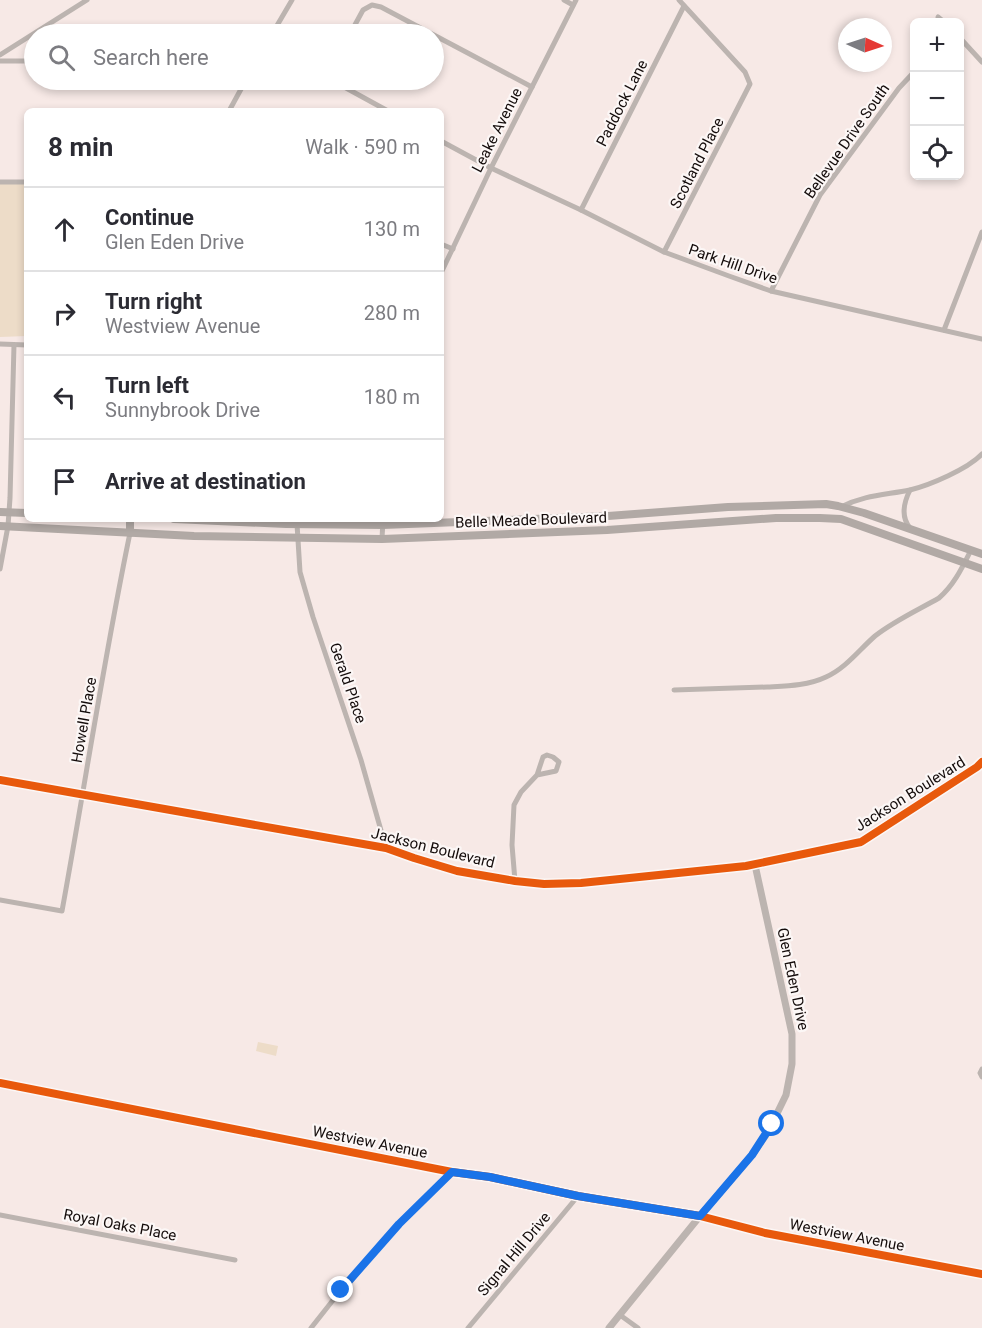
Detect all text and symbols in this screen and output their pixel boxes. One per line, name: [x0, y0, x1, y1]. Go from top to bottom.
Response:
north arrow: [838, 18, 892, 72]
map controls: [910, 18, 964, 180]
button: +: [910, 18, 964, 72]
search box: [24, 24, 444, 90]
icon: search: [45, 41, 78, 74]
text: Search here: [93, 45, 209, 70]
street label: Paddock Lane: [592, 57, 652, 149]
button: −: [910, 72, 964, 126]
street label: Bellevue Drive South: [801, 80, 893, 202]
street label: Leake Avenue: [468, 85, 526, 175]
street label: Scotland Place: [666, 115, 728, 211]
button: locate: [910, 126, 964, 180]
text: 8 min: [48, 132, 113, 162]
text: Walk · 590 m: [305, 135, 420, 159]
text: Continue: [105, 205, 194, 230]
icon: ahead: [48, 213, 81, 246]
text: 130 m: [364, 217, 420, 241]
text: Glen Eden Drive: [105, 230, 244, 254]
street label: Park Hill Drive: [686, 240, 780, 288]
text: Turn right: [105, 289, 202, 314]
icon: right: [48, 297, 81, 330]
text: 280 m: [364, 301, 420, 325]
text: Westview Avenue: [105, 314, 260, 338]
text: Turn left: [105, 373, 189, 398]
icon: left: [48, 381, 81, 414]
text: 180 m: [364, 385, 420, 409]
text: Sunnybrook Drive: [105, 398, 260, 422]
icon: arrive: [48, 465, 81, 498]
text: Arrive at destination: [105, 469, 306, 494]
street label: Belle Meade Boulevard: [455, 508, 607, 532]
street label: Gerald Place: [326, 640, 370, 726]
street label: Howell Place: [68, 676, 100, 764]
street label: Jackson Boulevard: [852, 753, 968, 835]
street label: Jackson Boulevard: [369, 824, 497, 872]
street label: Glen Eden Drive: [773, 926, 813, 1032]
route start: [758, 1110, 784, 1136]
street label: Westview Avenue: [311, 1122, 429, 1162]
street label: Royal Oaks Place: [62, 1205, 178, 1245]
street label: Signal Hill Drive: [474, 1208, 554, 1300]
street label: Westview Avenue: [788, 1215, 906, 1255]
route end: [327, 1276, 353, 1302]

